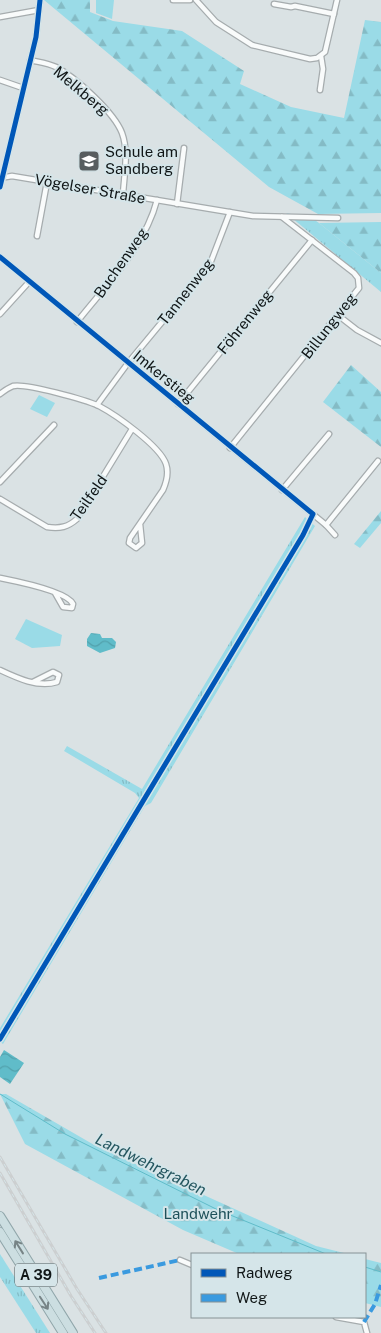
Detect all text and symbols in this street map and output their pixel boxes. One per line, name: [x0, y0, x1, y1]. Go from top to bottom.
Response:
street label: Melkberg: [50, 63, 112, 119]
place label: Schule am Sandberg: [105, 143, 178, 177]
school or university icon: Schule am Sandberg: [77, 149, 101, 173]
street label: Vögelser Straße: [33, 170, 147, 207]
street label: Buchenweg: [90, 224, 151, 301]
street label: Tannenweg: [154, 255, 217, 328]
street label: Föhrenweg: [214, 286, 276, 357]
street label: Billungweg: [298, 289, 360, 362]
street label: Imkerstieg: [130, 347, 199, 407]
street label: Teilfeld: [67, 472, 110, 524]
water label: Landwehrgraben: [92, 1129, 209, 1200]
park label: Landwehr: [164, 1205, 233, 1222]
one-way arrow: [14, 1241, 24, 1255]
legend: [191, 1253, 366, 1318]
road number: A 39: [15, 1264, 57, 1286]
text: Radweg: [236, 1264, 293, 1281]
text: Weg: [236, 1289, 267, 1306]
one-way arrow: [40, 1296, 50, 1310]

